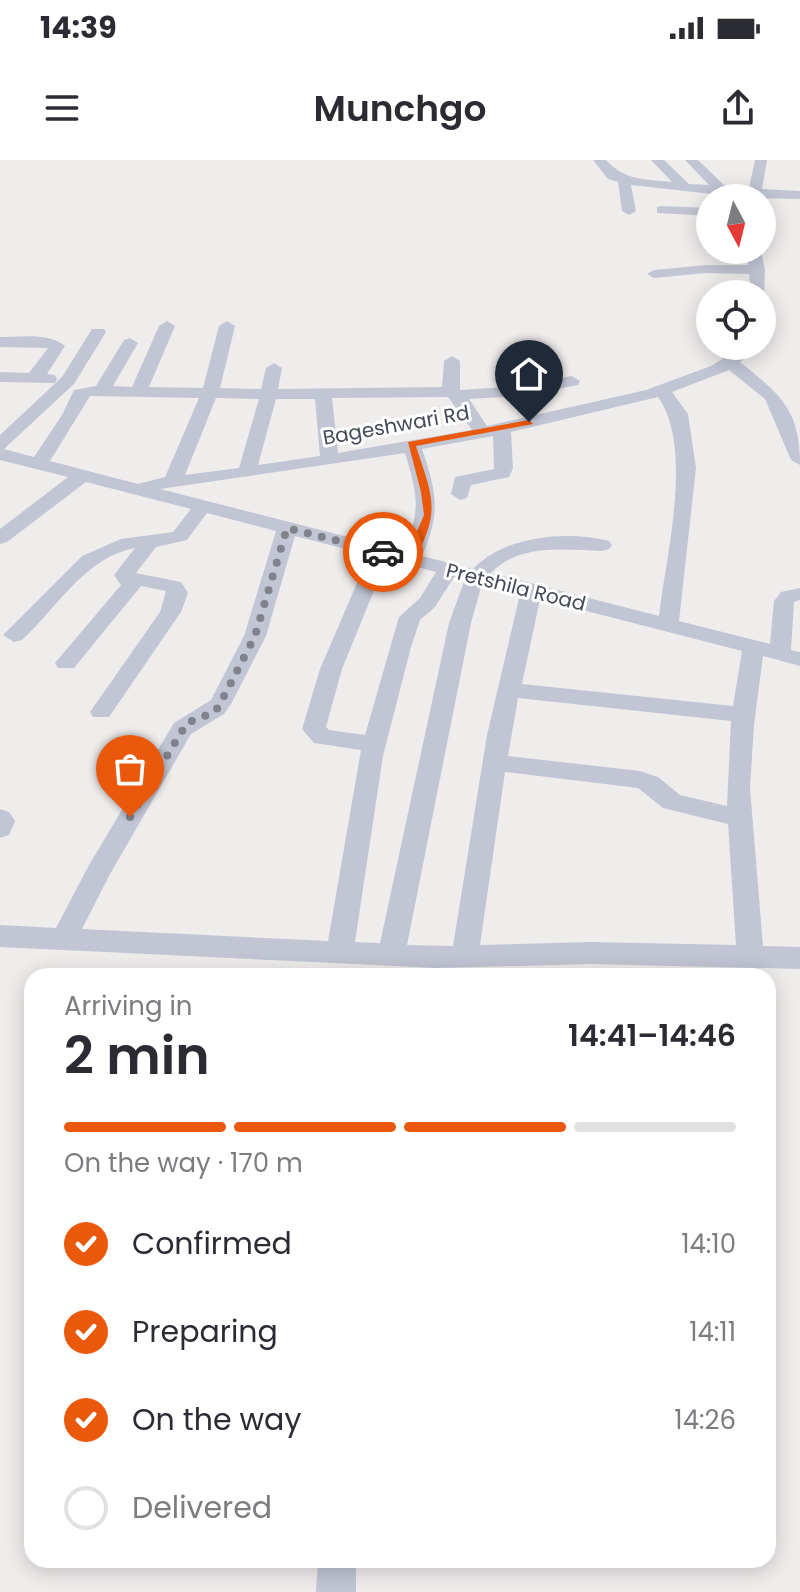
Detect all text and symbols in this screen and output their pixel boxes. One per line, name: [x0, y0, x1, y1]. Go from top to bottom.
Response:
text: 14:39: [40, 6, 117, 49]
text: Munchgo: [314, 83, 486, 134]
icon: menu: [40, 86, 84, 130]
icon: share: [716, 86, 760, 130]
north arrow: [696, 184, 776, 264]
map controls: [696, 184, 776, 360]
button: locate: [696, 280, 776, 360]
pin: [495, 340, 563, 422]
icon: home: [507, 352, 551, 396]
street label: Bageshwari Rd: [321, 398, 471, 452]
courier: [343, 512, 423, 592]
icon: car: [361, 530, 405, 574]
street label: Pretshila Road: [443, 556, 589, 618]
pin: [96, 735, 164, 817]
icon: bag: [108, 747, 152, 791]
text: Arriving in: [64, 988, 193, 1024]
text: 14:41–14:46: [568, 1014, 736, 1057]
text: 2 min: [64, 1019, 210, 1092]
text: On the way · 170 m: [64, 1145, 303, 1181]
icon: check: [64, 1222, 108, 1266]
text: Confirmed: [132, 1222, 292, 1265]
text: 14:10: [681, 1226, 736, 1262]
icon: check: [64, 1310, 108, 1354]
text: Preparing: [132, 1310, 278, 1353]
text: 14:11: [689, 1314, 736, 1350]
icon: check: [64, 1398, 108, 1442]
text: On the way: [132, 1398, 301, 1441]
text: 14:26: [674, 1402, 736, 1438]
text: Delivered: [132, 1486, 272, 1529]

